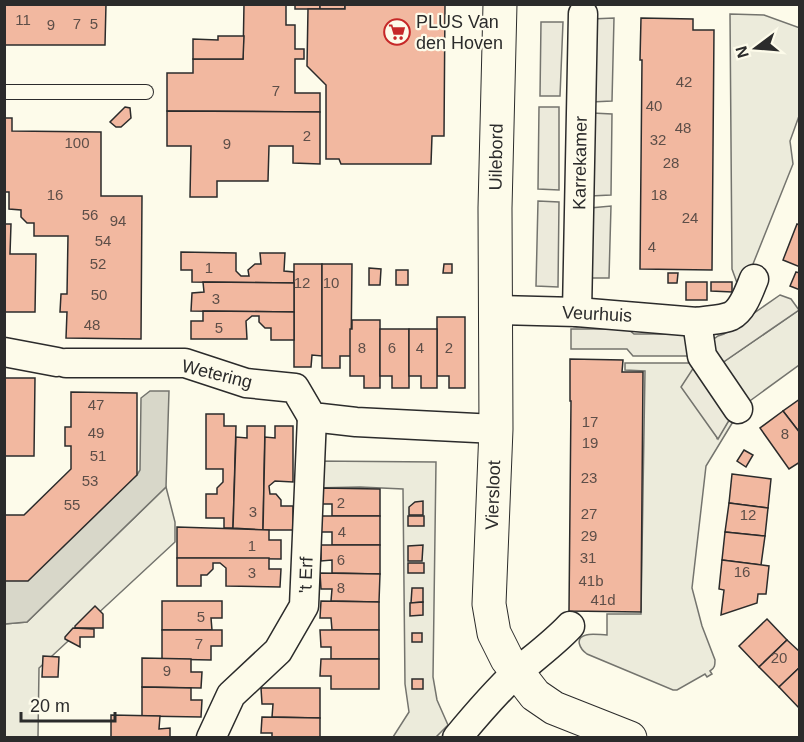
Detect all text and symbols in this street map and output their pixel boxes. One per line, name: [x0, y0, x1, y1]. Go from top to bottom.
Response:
house number: 11: [15, 11, 31, 28]
place label: PLUS Van den Hoven: [416, 12, 503, 53]
house number: 7: [73, 15, 81, 32]
house number: 5: [90, 15, 98, 32]
house number: 9: [47, 16, 55, 33]
supermarket icon: PLUS Van den Hoven: [382, 17, 412, 47]
north arrow: [726, 18, 786, 78]
text: N: [732, 44, 752, 60]
house number: 42: [676, 73, 692, 90]
house number: 7: [272, 82, 280, 99]
house number: 40: [646, 97, 662, 114]
street label: Karrekamer: [569, 116, 591, 210]
house number: 48: [675, 119, 691, 136]
street label: Uilebord: [485, 123, 507, 191]
house number: 2: [303, 127, 311, 144]
house number: 32: [650, 131, 666, 148]
house number: 100: [64, 134, 90, 151]
house number: 9: [223, 135, 231, 152]
house number: 28: [663, 154, 679, 171]
house number: 16: [47, 186, 63, 203]
house number: 18: [651, 186, 667, 203]
house number: 56: [82, 206, 98, 223]
house number: 24: [682, 209, 698, 226]
house number: 94: [110, 212, 126, 229]
house number: 54: [95, 232, 111, 249]
house number: 4: [648, 238, 656, 255]
house number: 52: [90, 255, 106, 272]
house number: 1: [205, 259, 213, 276]
house number: 12: [294, 274, 310, 291]
house number: 10: [323, 274, 339, 291]
house number: 50: [91, 286, 107, 303]
house number: 3: [212, 290, 220, 307]
street label: Veurhuis: [561, 302, 633, 326]
house number: 48: [84, 316, 100, 333]
house number: 5: [215, 319, 223, 336]
house number: 8: [358, 339, 366, 356]
house number: 6: [388, 339, 396, 356]
house number: 4: [416, 339, 424, 356]
house number: 2: [445, 339, 453, 356]
street label: Wetering: [180, 356, 254, 392]
house number: 47: [88, 396, 104, 413]
house number: 17: [582, 413, 598, 430]
house number: 49: [88, 424, 104, 441]
house number: 8: [781, 425, 789, 442]
house number: 19: [582, 434, 598, 451]
house number: 51: [90, 447, 106, 464]
street label: Viersloot: [482, 460, 504, 530]
house number: 23: [581, 469, 597, 486]
house number: 53: [82, 472, 98, 489]
house number: 2: [337, 494, 345, 511]
house number: 55: [64, 496, 80, 513]
house number: 3: [249, 503, 257, 520]
house number: 27: [581, 505, 597, 522]
house number: 12: [740, 506, 756, 523]
house number: 4: [338, 523, 346, 540]
house number: 29: [581, 527, 597, 544]
house number: 1: [248, 537, 256, 554]
house number: 31: [580, 549, 596, 566]
house number: 6: [337, 551, 345, 568]
street label: 't Erf: [295, 555, 317, 594]
house number: 16: [734, 563, 750, 580]
house number: 3: [248, 564, 256, 581]
house number: 41b: [578, 572, 604, 589]
house number: 8: [337, 579, 345, 596]
house number: 41d: [590, 591, 616, 608]
house number: 5: [197, 608, 205, 625]
house number: 7: [195, 635, 203, 652]
house number: 20: [771, 649, 787, 666]
house number: 9: [163, 662, 171, 679]
scale bar: [21, 685, 116, 723]
text: 20 m: [30, 696, 70, 716]

